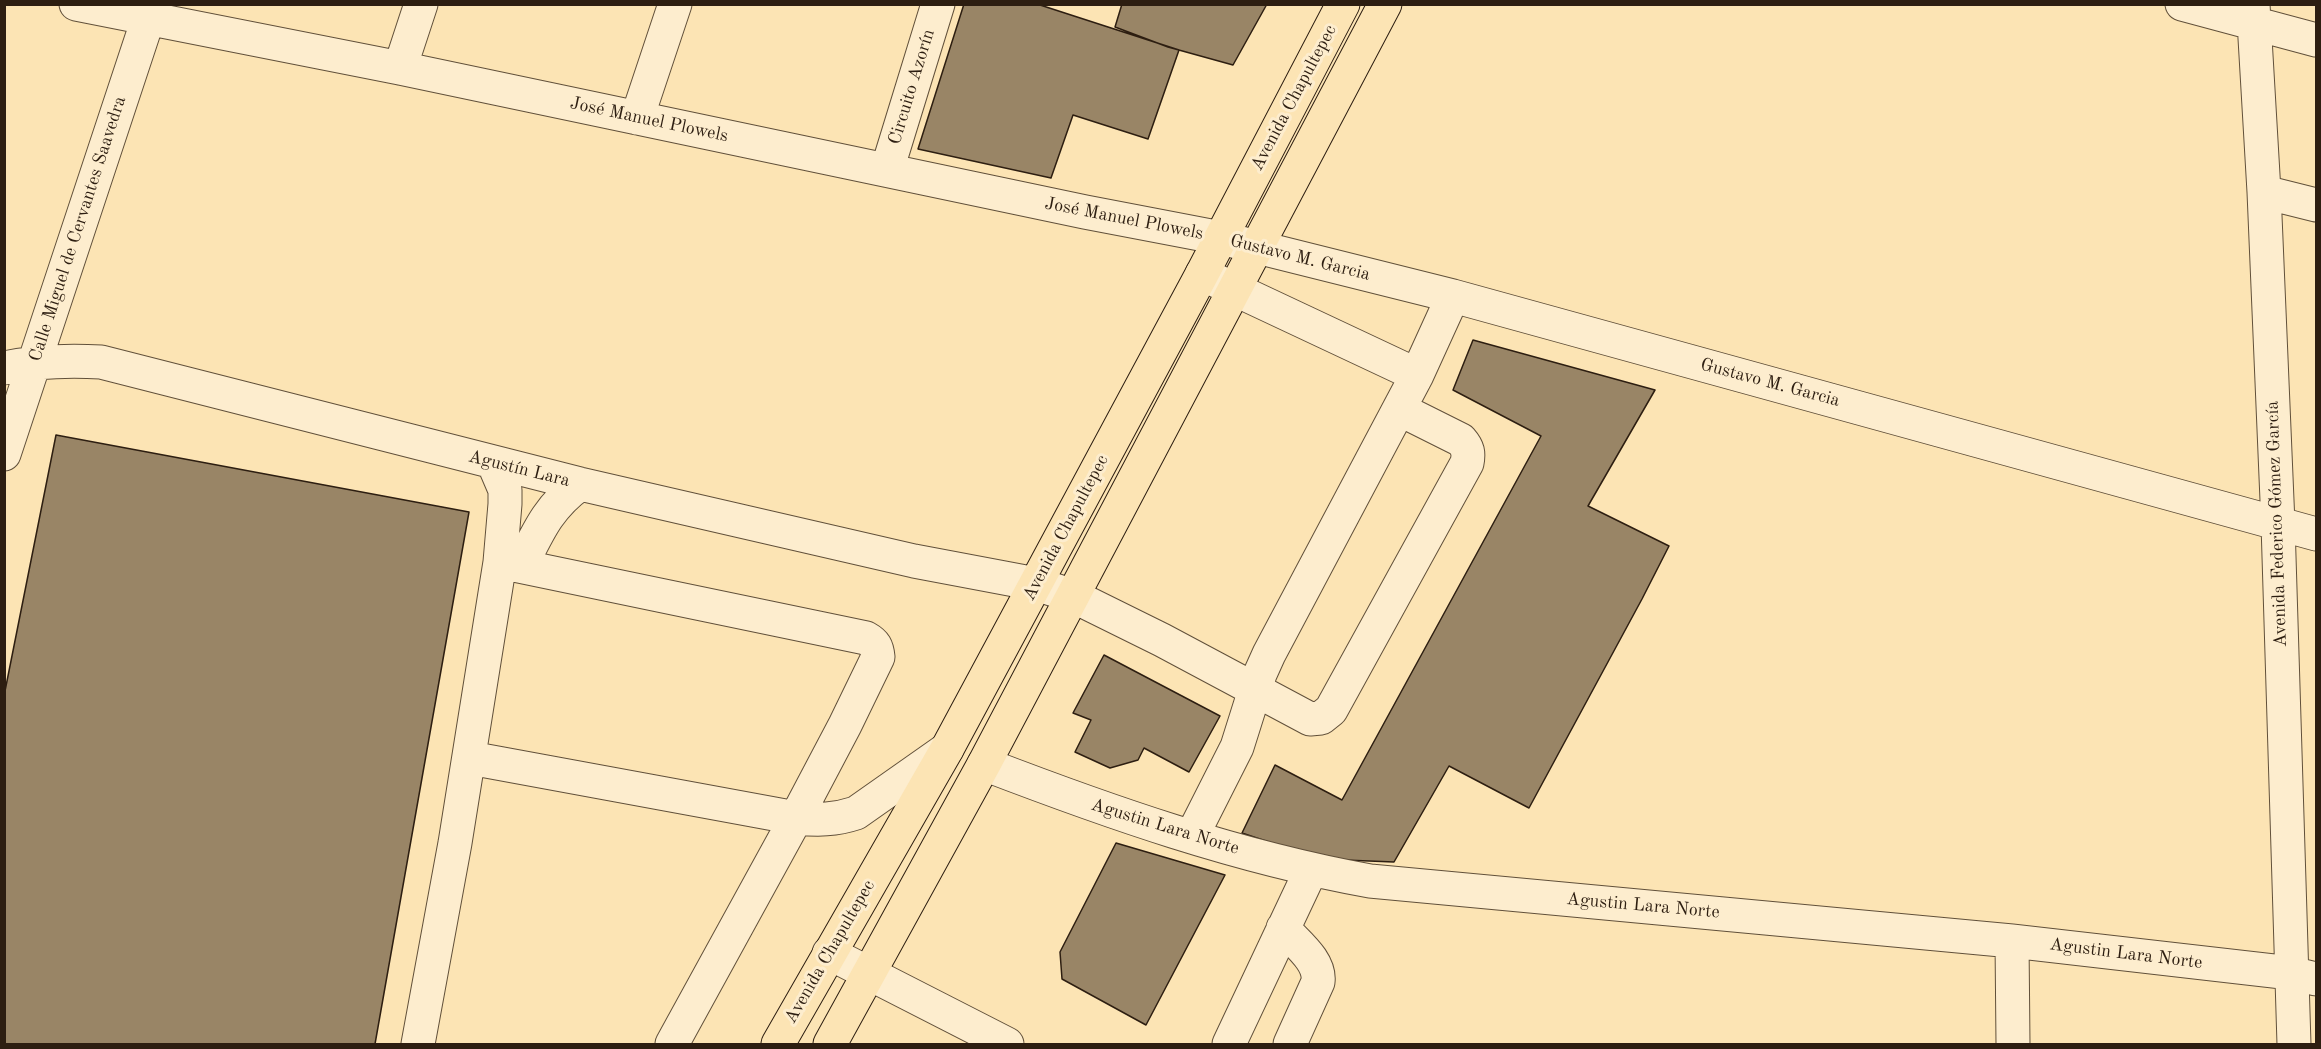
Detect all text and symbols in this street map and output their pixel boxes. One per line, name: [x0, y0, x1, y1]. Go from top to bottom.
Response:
street label: Avenida Chapultepec: [1246, 21, 1342, 175]
street label: Circuito Azorín: [884, 27, 940, 147]
street label: José Manuel Plowels: [568, 93, 730, 147]
street label: Calle Miguel de Cervantes Saavedra: [25, 94, 131, 364]
street label: José Manuel Plowels: [1043, 193, 1205, 245]
street label: Gustavo M. Garcia: [1228, 230, 1372, 286]
street label: Gustavo M. Garcia: [1698, 354, 1842, 412]
street label: Avenida Federico Gómez García: [2262, 400, 2292, 648]
street label: Agustín Lara: [466, 446, 572, 492]
street label: Avenida Chapultepec: [1018, 451, 1114, 605]
street label: Agustin Lara Norte: [1088, 794, 1242, 860]
street label: Avenida Chapultepec: [780, 876, 880, 1028]
street label: Agustin Lara Norte: [1565, 889, 1721, 923]
street label: Agustin Lara Norte: [2048, 934, 2204, 974]

